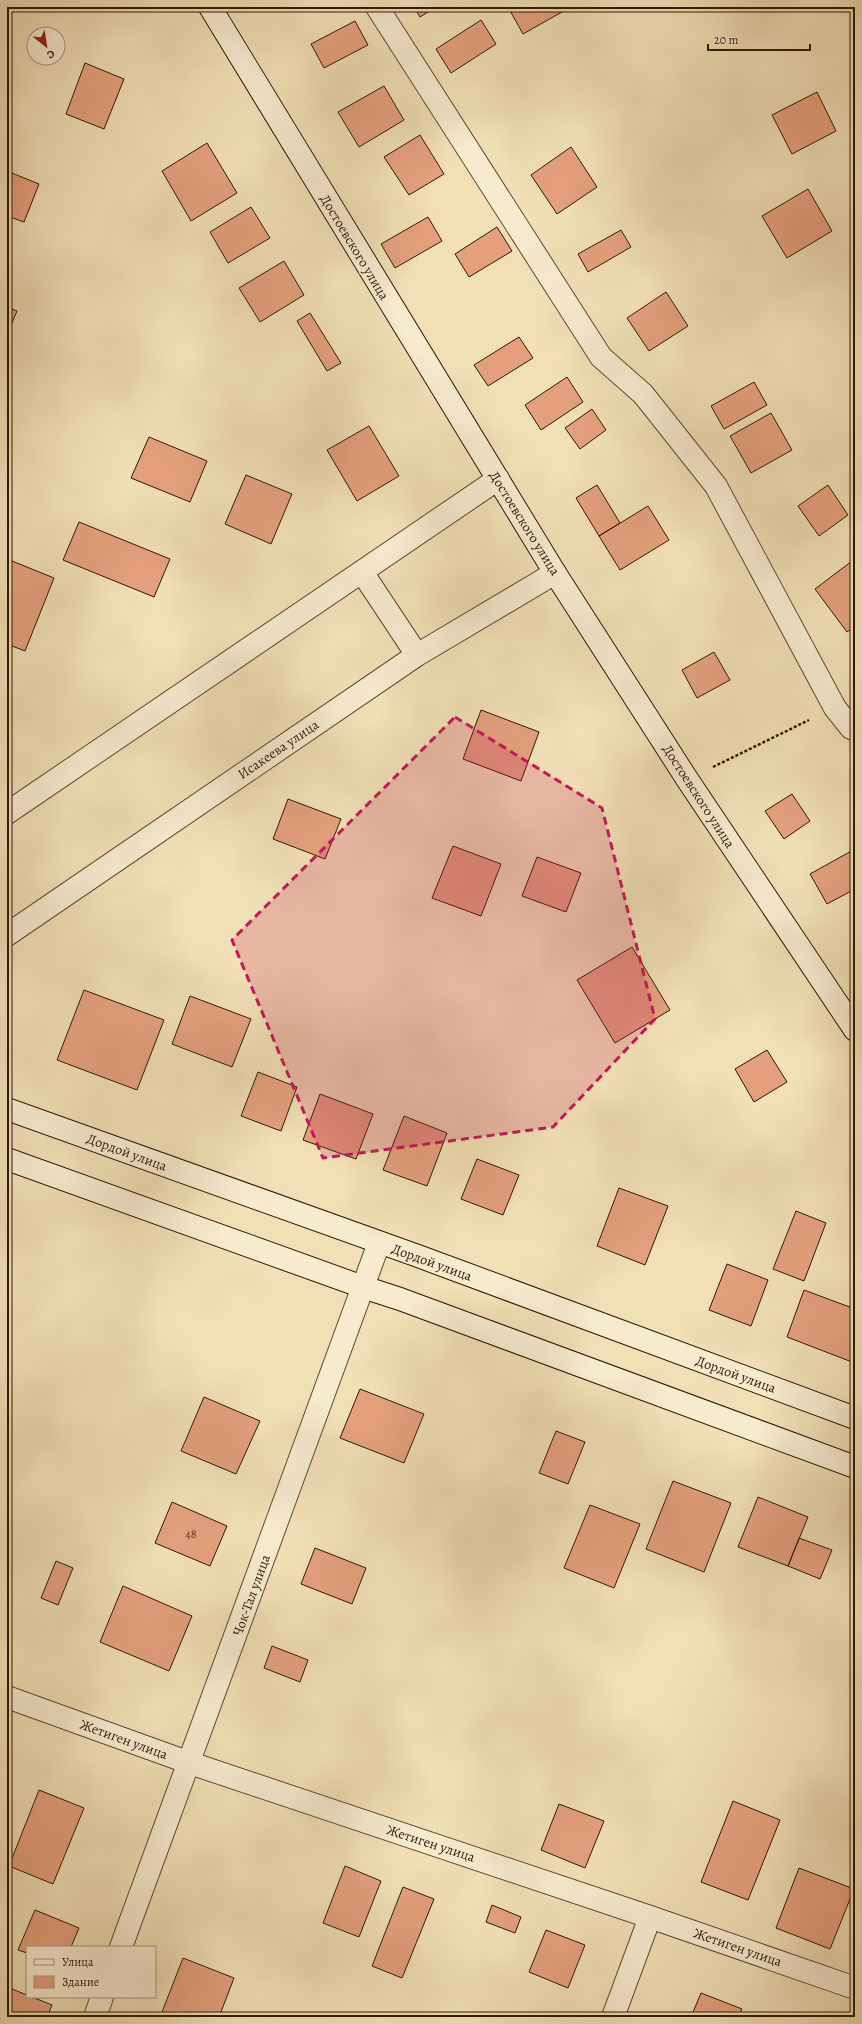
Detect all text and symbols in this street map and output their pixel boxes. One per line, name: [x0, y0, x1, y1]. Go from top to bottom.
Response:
north arrow: [26, 26, 66, 66]
scale bar: [708, 26, 810, 52]
text: 20 m: [714, 32, 738, 48]
text: С: [44, 46, 57, 63]
street label: Достоевского улица: [316, 191, 394, 304]
street label: Достоевского улица: [485, 467, 565, 580]
street label: Исакеева улица: [234, 715, 323, 784]
street label: Достоевского улица: [658, 741, 740, 852]
street label: Дордой улица: [84, 1129, 170, 1176]
street label: Дордой улица: [389, 1239, 475, 1286]
street label: Дордой улица: [693, 1351, 779, 1398]
house number: 48: [185, 1526, 197, 1542]
street label: Чок-Тал улица: [228, 1551, 275, 1638]
street label: Жетиген улица: [77, 1715, 171, 1764]
street label: Жетиген улица: [384, 1820, 478, 1867]
street label: Жетиген улица: [691, 1924, 785, 1972]
legend: [26, 1946, 156, 1998]
text: Улица: [62, 1954, 94, 1970]
text: Здание: [62, 1974, 99, 1990]

